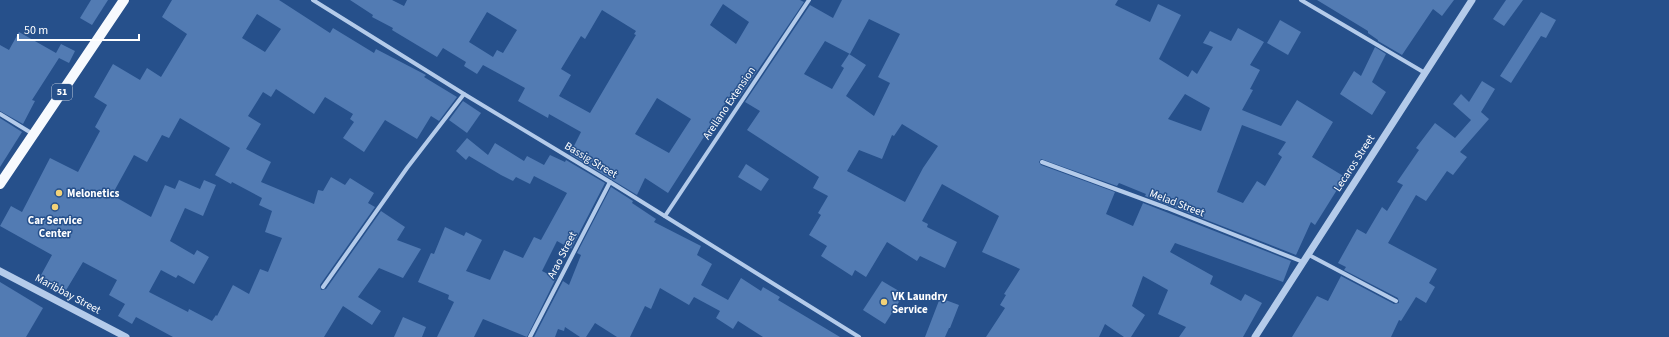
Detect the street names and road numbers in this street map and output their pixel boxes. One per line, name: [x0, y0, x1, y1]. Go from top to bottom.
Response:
street label: Arellano Extension: [699, 64, 759, 142]
road number: 51: [52, 84, 72, 100]
street label: Lecaros Street: [1330, 131, 1378, 194]
street label: Bassig Street: [562, 138, 620, 182]
street label: Melad Street: [1147, 186, 1207, 220]
street label: Arao Street: [544, 229, 580, 281]
street label: Maribbay Street: [32, 270, 104, 318]

